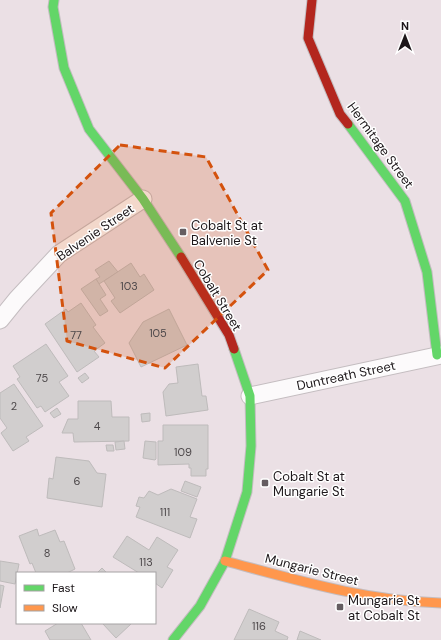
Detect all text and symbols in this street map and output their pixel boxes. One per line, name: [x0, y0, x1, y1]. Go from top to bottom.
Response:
north arrow: [385, 16, 425, 56]
text: N: [401, 19, 409, 33]
street label: Hermitage Street: [344, 99, 418, 192]
street label: Balvenie Street: [53, 200, 137, 265]
place label: Cobalt St at Balvenie St: [191, 217, 263, 249]
marker: Cobalt St at Balvenie St: [178, 227, 188, 237]
street label: Cobalt Street: [190, 256, 246, 334]
house number: 103: [120, 279, 138, 293]
house number: 105: [149, 326, 167, 340]
house number: 77: [70, 328, 82, 342]
street label: Duntreath Street: [295, 357, 397, 394]
house number: 75: [36, 371, 48, 385]
house number: 2: [11, 399, 17, 413]
house number: 4: [94, 419, 101, 433]
house number: 109: [174, 445, 192, 459]
place label: Cobalt St at Mungarie St: [273, 468, 345, 500]
house number: 6: [74, 474, 81, 488]
marker: Cobalt St at Mungarie St: [260, 478, 270, 488]
house number: 111: [160, 505, 170, 519]
house number: 8: [44, 546, 50, 560]
street label: Mungarie Street: [263, 550, 360, 589]
house number: 113: [139, 555, 153, 569]
legend: [16, 572, 156, 624]
text: Fast: [52, 580, 75, 596]
place label: Mungarie St at Cobalt St: [348, 592, 420, 624]
text: Slow: [52, 600, 78, 616]
marker: Mungarie St at Cobalt St: [335, 602, 345, 612]
house number: 116: [252, 619, 266, 633]

